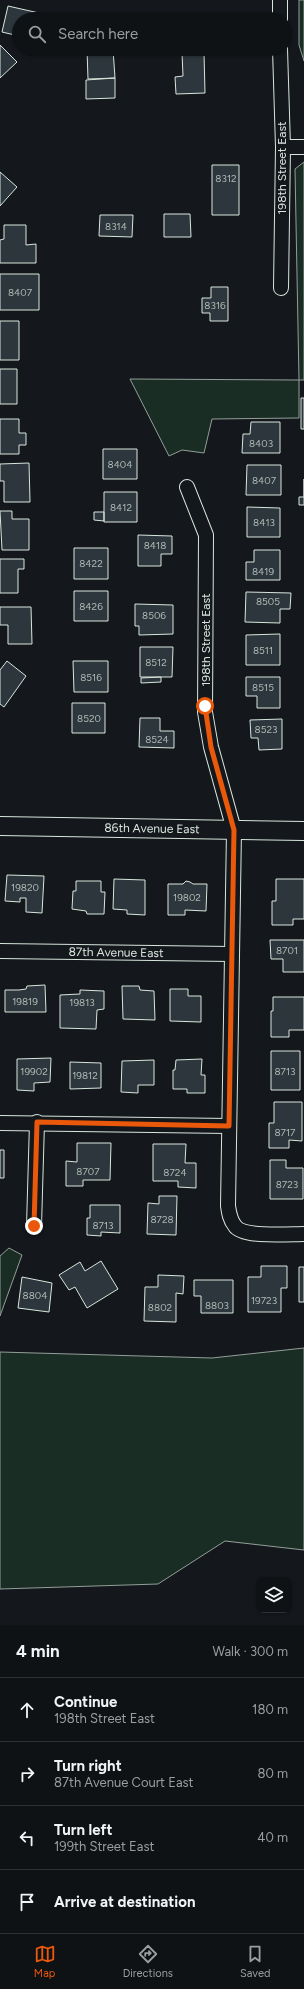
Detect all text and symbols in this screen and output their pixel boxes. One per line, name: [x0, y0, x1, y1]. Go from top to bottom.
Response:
search box: [12, 12, 292, 56]
icon: search: [26, 23, 48, 45]
text: Search here: [58, 25, 138, 43]
street label: 198th Street East: [275, 121, 289, 215]
house number: 8312: [215, 172, 237, 185]
house number: 8314: [105, 220, 127, 233]
house number: 8407: [8, 286, 33, 299]
house number: 8316: [204, 299, 226, 312]
house number: 8403: [249, 437, 273, 450]
house number: 8404: [108, 458, 132, 471]
house number: 8407: [252, 474, 277, 487]
house number: 8412: [110, 501, 132, 514]
house number: 8413: [253, 516, 275, 529]
house number: 8418: [144, 539, 166, 552]
house number: 8422: [79, 557, 103, 570]
house number: 8419: [252, 565, 274, 578]
street label: 198th Street East: [199, 593, 213, 687]
house number: 8505: [256, 595, 280, 608]
house number: 8426: [79, 600, 103, 613]
house number: 8506: [142, 609, 166, 622]
house number: 8511: [253, 644, 273, 657]
house number: 8512: [145, 656, 167, 669]
house number: 8516: [80, 671, 102, 684]
house number: 8515: [252, 681, 274, 694]
route start: [196, 697, 214, 715]
house number: 8520: [77, 712, 101, 725]
house number: 8523: [255, 723, 277, 736]
house number: 8524: [145, 733, 169, 746]
street label: 86th Avenue East: [104, 821, 200, 836]
house number: 19820: [11, 881, 39, 894]
house number: 19802: [173, 891, 201, 904]
house number: 8701: [276, 944, 298, 957]
street label: 87th Avenue East: [68, 945, 164, 960]
house number: 19819: [12, 995, 38, 1008]
house number: 19813: [69, 996, 95, 1009]
house number: 19902: [20, 1065, 48, 1078]
house number: 8713: [274, 1065, 296, 1078]
house number: 19812: [72, 1069, 98, 1082]
house number: 8717: [274, 1126, 296, 1139]
house number: 8707: [76, 1165, 100, 1178]
house number: 8724: [163, 1166, 187, 1179]
house number: 8723: [276, 1178, 298, 1191]
house number: 8728: [150, 1213, 174, 1226]
route end: [25, 1217, 43, 1235]
house number: 8713: [92, 1219, 114, 1232]
house number: 8804: [23, 1289, 47, 1302]
house number: 19723: [251, 1294, 277, 1307]
house number: 8803: [205, 1299, 229, 1312]
house number: 8802: [148, 1301, 172, 1314]
map controls: [256, 1577, 292, 1613]
button: layers: [256, 1577, 292, 1613]
text: 4 min: [16, 1641, 60, 1661]
text: Walk · 300 m: [213, 1644, 288, 1659]
text: Continue: [54, 1693, 117, 1711]
icon: ahead: [16, 1699, 38, 1721]
text: 180 m: [252, 1702, 288, 1717]
text: 198th Street East: [54, 1711, 155, 1726]
text: Turn right: [54, 1757, 122, 1775]
icon: right: [16, 1763, 38, 1785]
text: 80 m: [257, 1766, 288, 1781]
text: 87th Avenue Court East: [54, 1775, 194, 1790]
text: Turn left: [54, 1821, 112, 1839]
icon: left: [16, 1827, 38, 1849]
text: 40 m: [257, 1830, 288, 1845]
text: 199th Street East: [54, 1839, 154, 1854]
icon: arrive: [16, 1891, 38, 1913]
text: Arrive at destination: [54, 1893, 195, 1911]
tab: Map: [34, 1943, 56, 1980]
tab: Directions: [123, 1943, 173, 1980]
tab: Saved: [240, 1943, 270, 1980]

